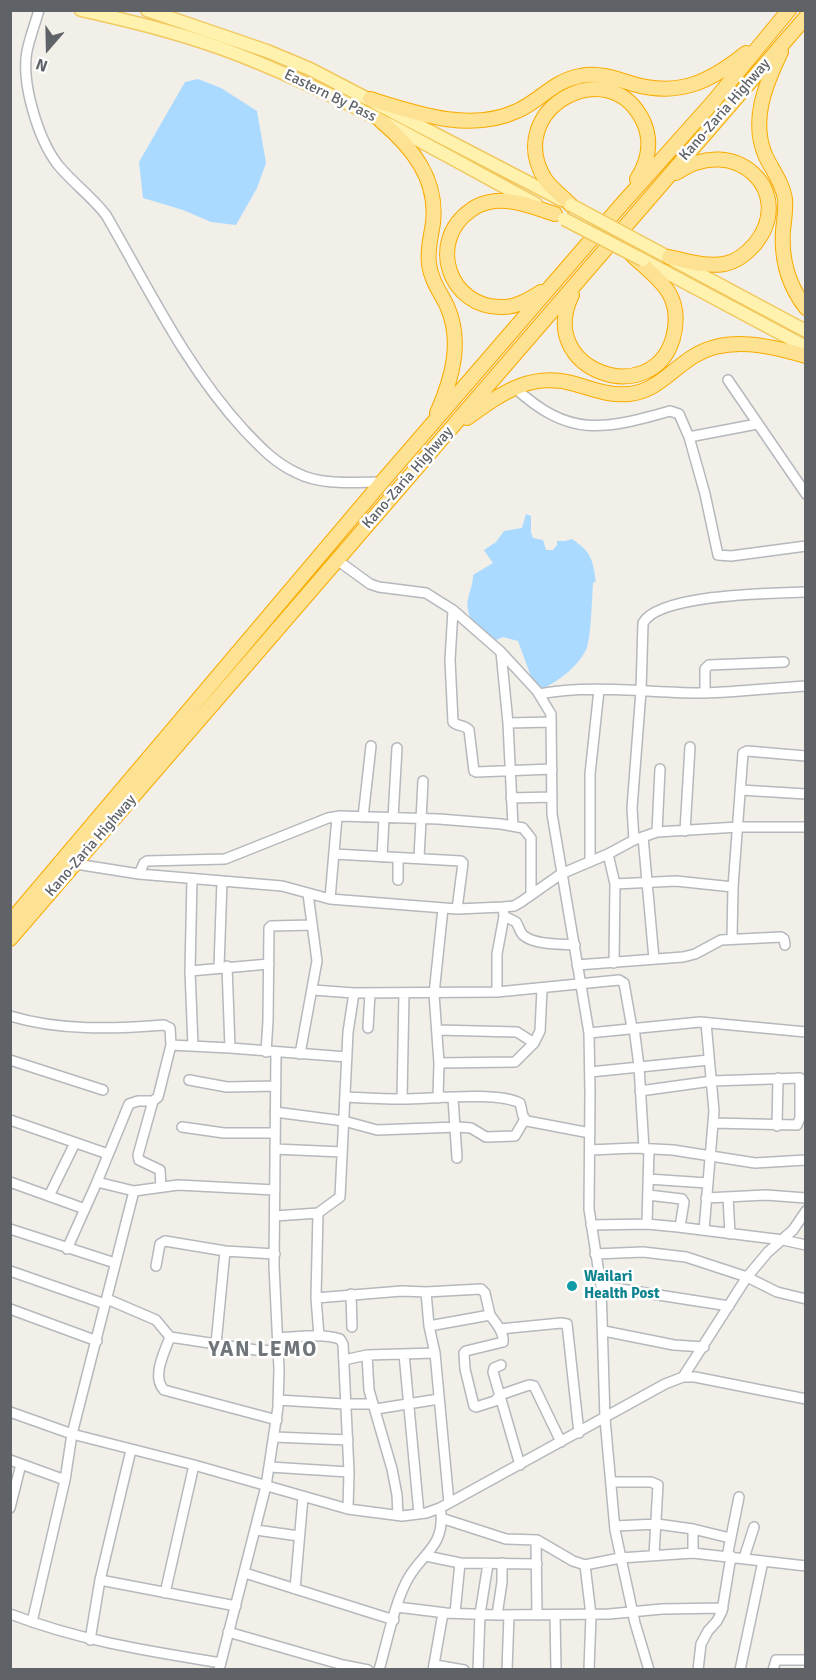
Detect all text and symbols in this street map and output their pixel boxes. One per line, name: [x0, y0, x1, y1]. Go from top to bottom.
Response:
north arrow: [18, 18, 78, 78]
text: N: [33, 54, 51, 76]
street label: Kano-Zaria Highway: [676, 55, 774, 165]
street label: Eastern By Pass: [281, 66, 379, 126]
street label: Kano-Zaria Highway: [359, 423, 457, 533]
street label: Kano-Zaria Highway: [42, 791, 140, 901]
place label: Wailari Health Post: [584, 1268, 660, 1303]
marker: Wailari Health Post: [565, 1279, 579, 1293]
district label: YAN LEMO: [208, 1337, 318, 1363]

